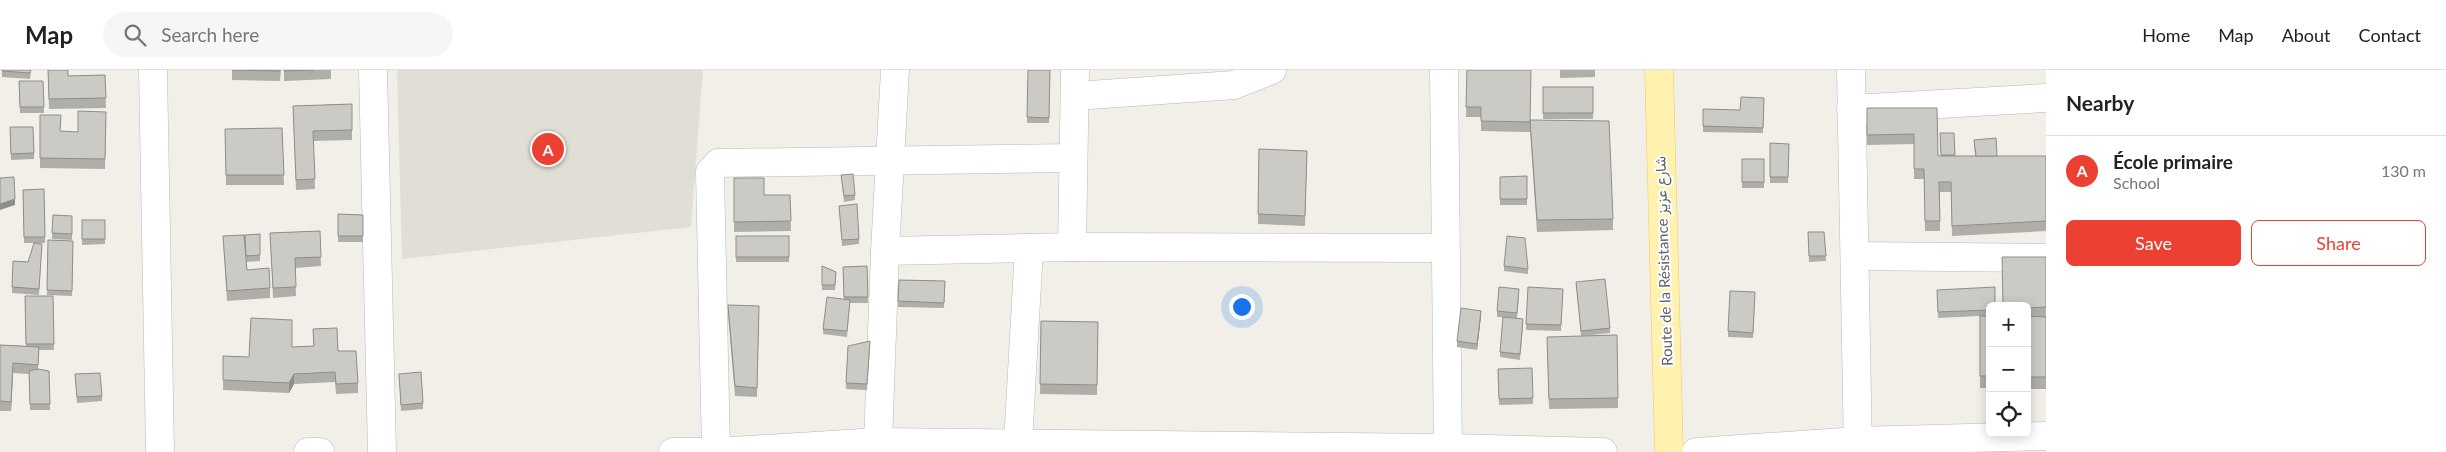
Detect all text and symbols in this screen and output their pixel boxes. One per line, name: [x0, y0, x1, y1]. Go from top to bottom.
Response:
search box: [103, 12, 453, 57]
text: Map: [25, 20, 73, 49]
icon: search: [121, 21, 149, 49]
text: Search here: [161, 23, 259, 46]
text: Home: [2142, 24, 2190, 46]
text: Map: [2218, 24, 2254, 46]
text: About: [2282, 24, 2331, 46]
text: Contact: [2359, 24, 2421, 46]
text: Nearby: [2066, 90, 2134, 115]
pin: A: [532, 130, 564, 168]
text: École primaire: [2113, 150, 2233, 173]
street label: Route de la Résistance شارع عزيز: [1650, 156, 1679, 366]
text: A: [2076, 161, 2088, 180]
text: 130 m: [2381, 161, 2426, 180]
text: School: [2113, 173, 2160, 192]
button: Save: [2066, 220, 2241, 266]
button: Share: [2251, 220, 2426, 266]
your location: [1229, 294, 1255, 320]
map controls: [1986, 302, 2031, 437]
button: +: [1986, 302, 2031, 347]
button: −: [1986, 347, 2031, 392]
button: locate: [1986, 392, 2031, 437]

